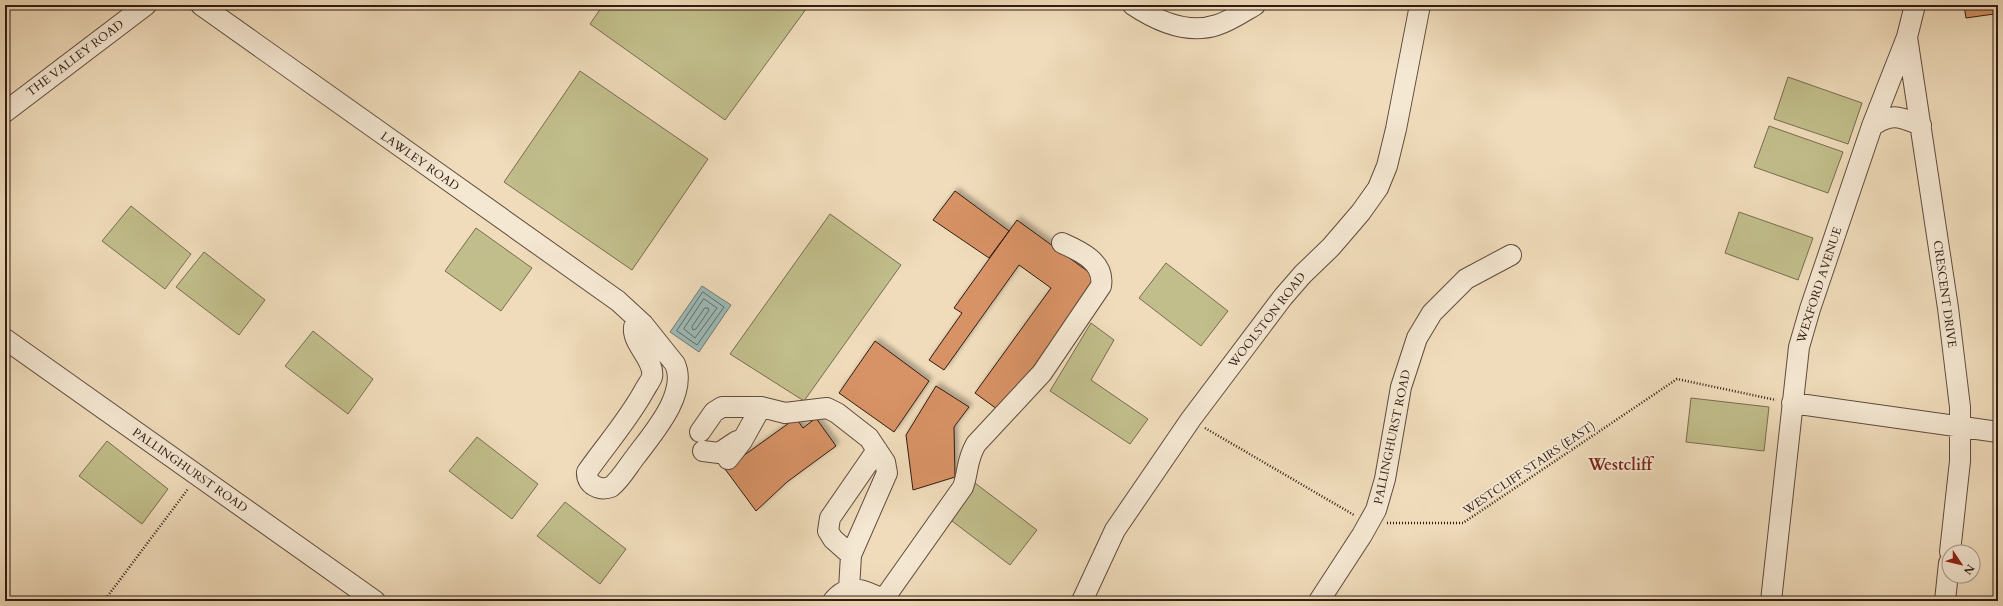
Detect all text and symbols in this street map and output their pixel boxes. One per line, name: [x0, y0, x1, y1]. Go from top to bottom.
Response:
street label: THE VALLEY ROAD: [23, 16, 127, 100]
street label: LAWLEY ROAD: [377, 128, 463, 194]
street label: WEXFORD AVENUE: [1792, 225, 1845, 346]
street label: CRESCENT DRIVE: [1930, 239, 1960, 349]
street label: WOOLSTON ROAD: [1224, 269, 1309, 372]
street label: PALLINGHURST ROAD: [1370, 368, 1414, 506]
street label: WESTCLIFF STAIRS (EAST): [1459, 418, 1598, 519]
street label: PALLINGHURST ROAD: [129, 424, 251, 516]
district label: Westcliff: [1587, 454, 1655, 476]
north arrow: [1941, 544, 1981, 584]
text: N: [1960, 561, 1978, 578]

